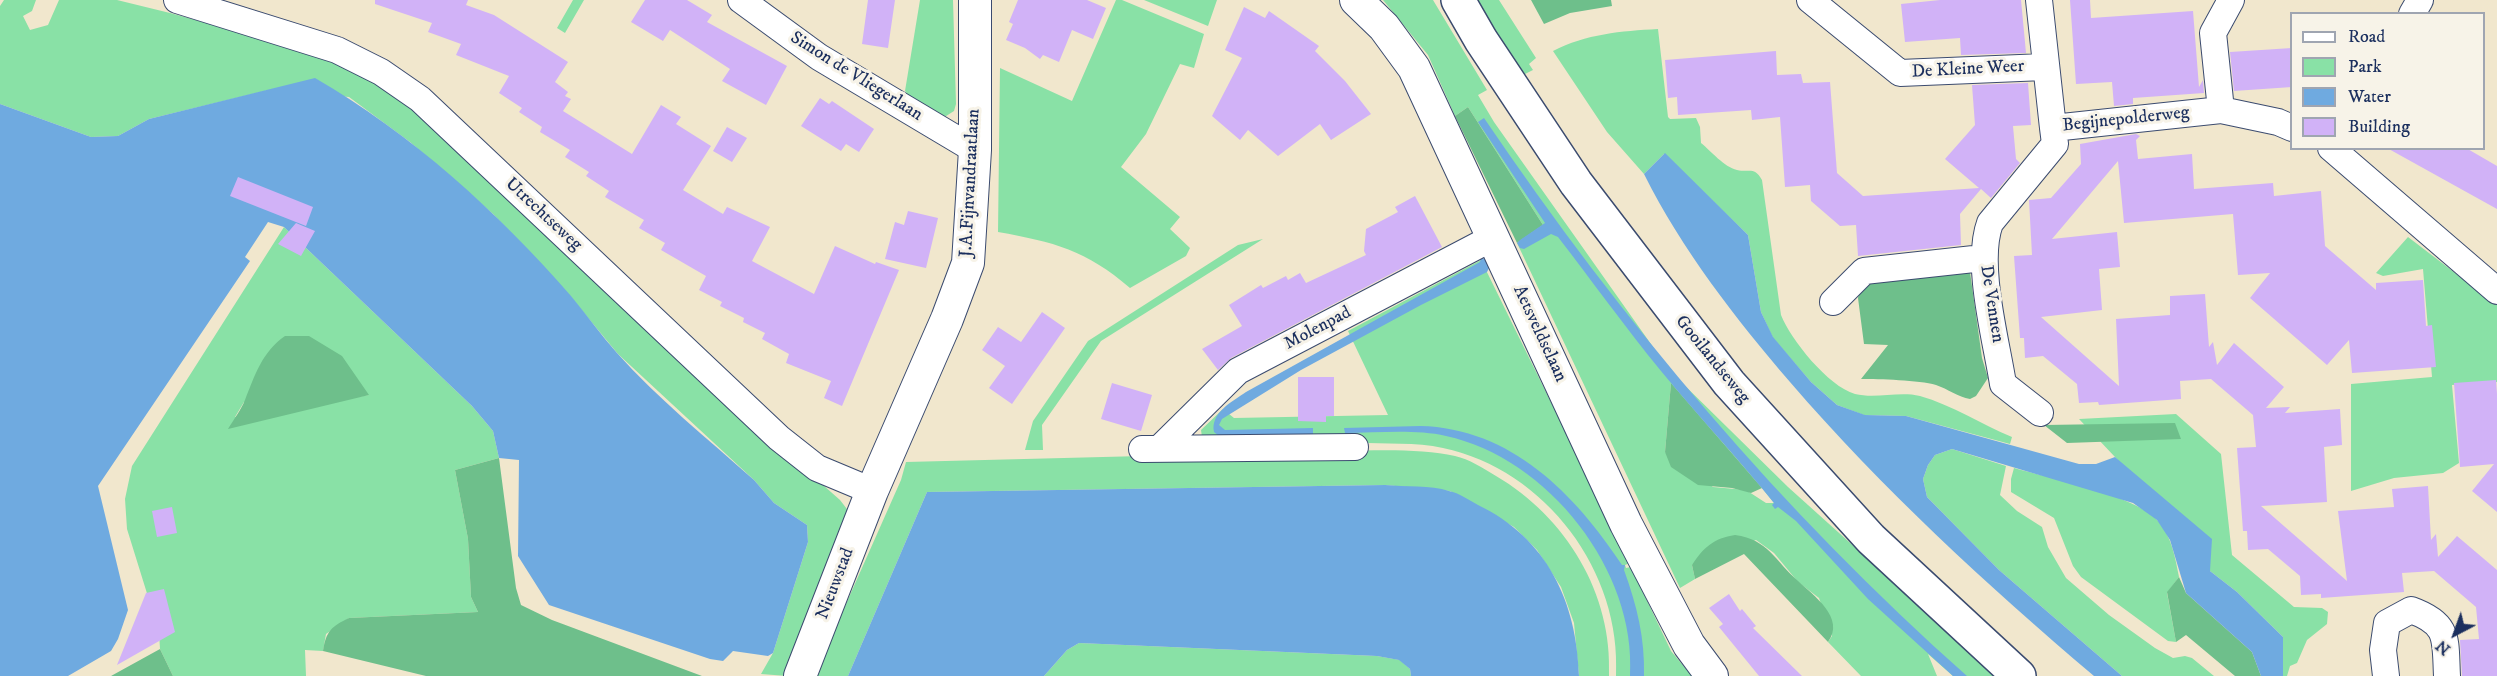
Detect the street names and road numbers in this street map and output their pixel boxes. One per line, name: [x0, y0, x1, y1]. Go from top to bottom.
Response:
street label: Simon de Vliegerlaan: [786, 28, 926, 126]
street label: De Kleine Weer: [1911, 56, 2025, 84]
street label: Begijnepolderweg: [2061, 103, 2191, 137]
street label: J.A.Fijnvandraatlaan: [956, 108, 986, 258]
street label: Utrechtseweg: [500, 174, 586, 256]
street label: De Vennen: [1974, 264, 2008, 344]
street label: Aetsveldselaan: [1507, 282, 1571, 386]
street label: Molenpad: [1281, 302, 1355, 356]
street label: Gooilandseweg: [1670, 312, 1754, 408]
street label: Nieuwstad: [812, 545, 860, 623]

